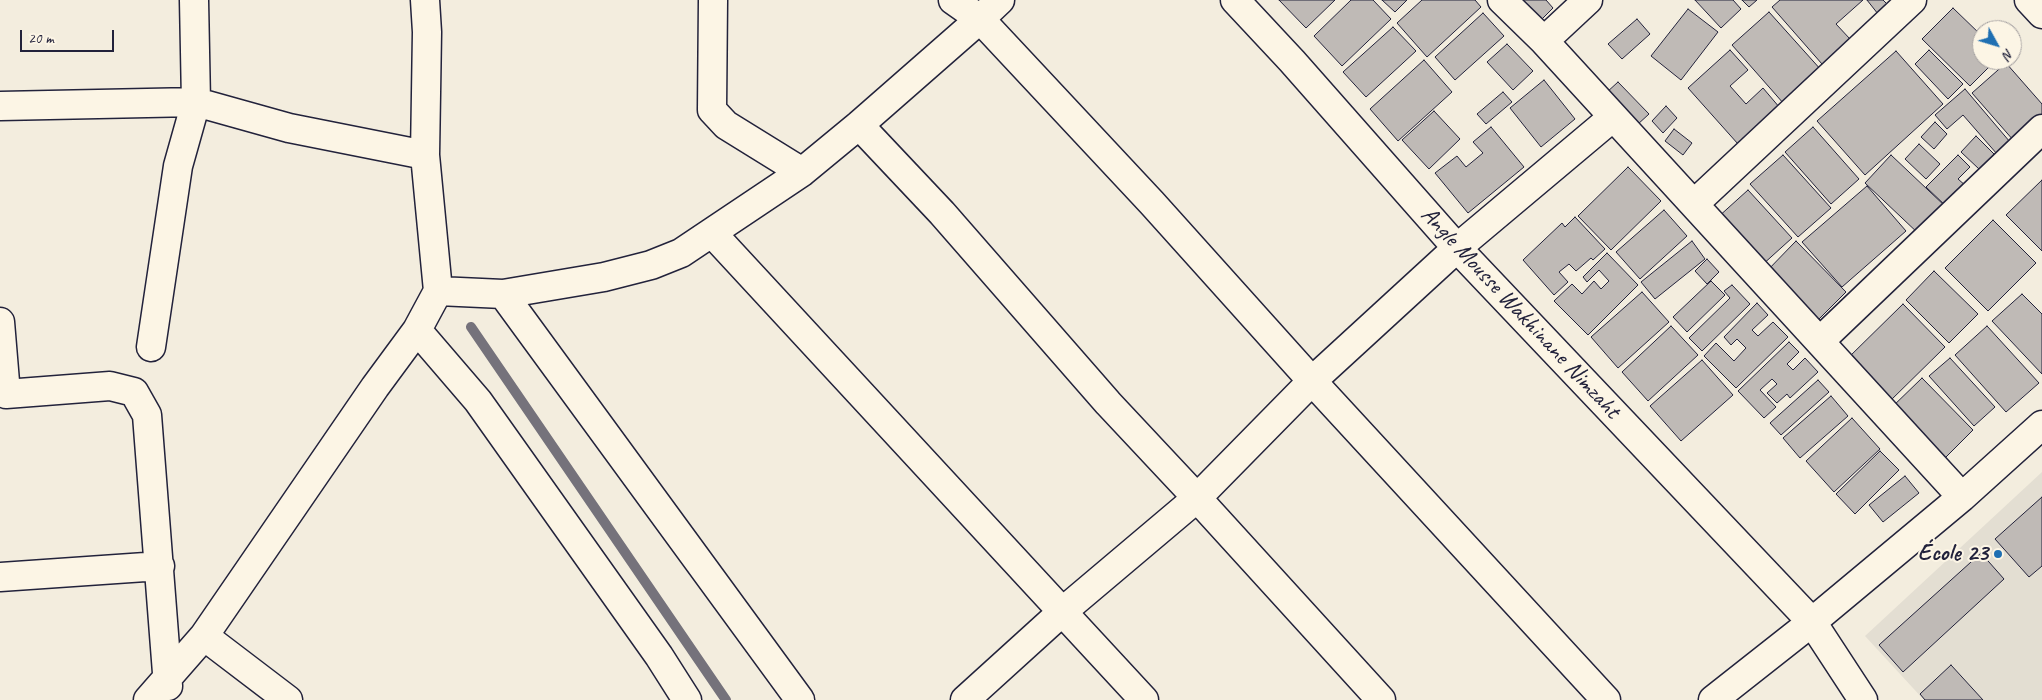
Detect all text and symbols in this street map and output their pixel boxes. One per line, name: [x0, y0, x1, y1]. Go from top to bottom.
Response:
scale bar: [22, 20, 116, 52]
north arrow: [1972, 20, 2022, 70]
text: 20 m: [28, 29, 54, 48]
text: N: [1999, 45, 2018, 63]
street label: Angle Mousse Wakhinane Nimzaht: [1414, 201, 1626, 425]
place label: École 23: [1918, 540, 1988, 568]
marker: École 23: [1992, 548, 2004, 560]

